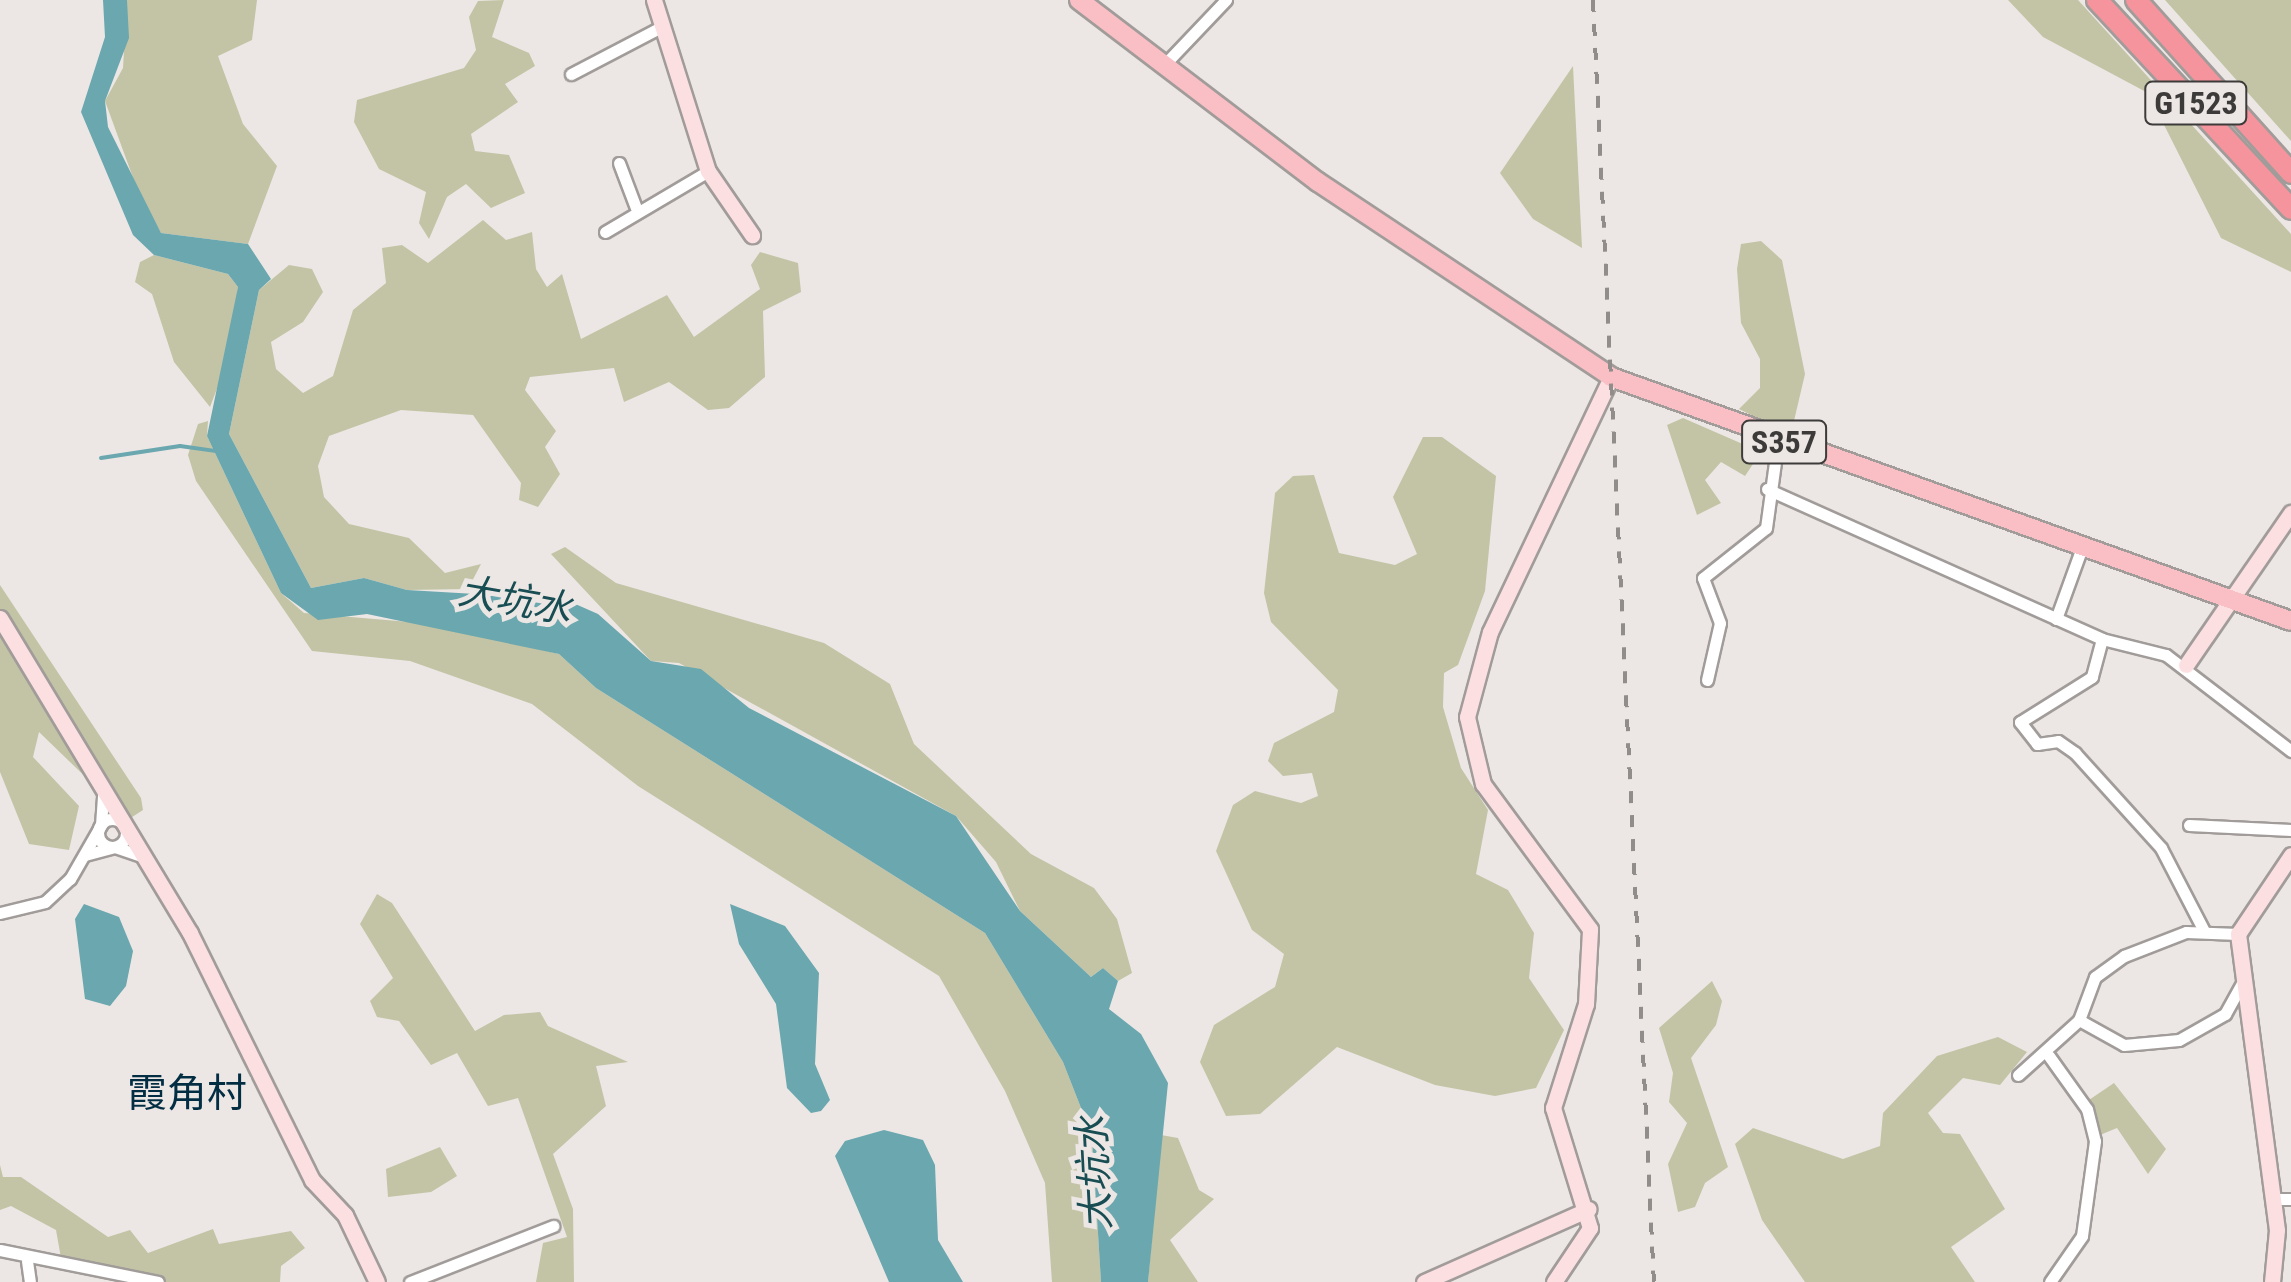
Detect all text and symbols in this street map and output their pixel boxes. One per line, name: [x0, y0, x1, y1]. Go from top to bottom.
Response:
road number: G1523: [2144, 76, 2248, 130]
road number: S357: [1739, 415, 1829, 469]
water label: 大坑水: [455, 569, 575, 633]
district label: 霞角村: [127, 1070, 247, 1118]
water label: 大坑水: [1069, 1115, 1121, 1231]

